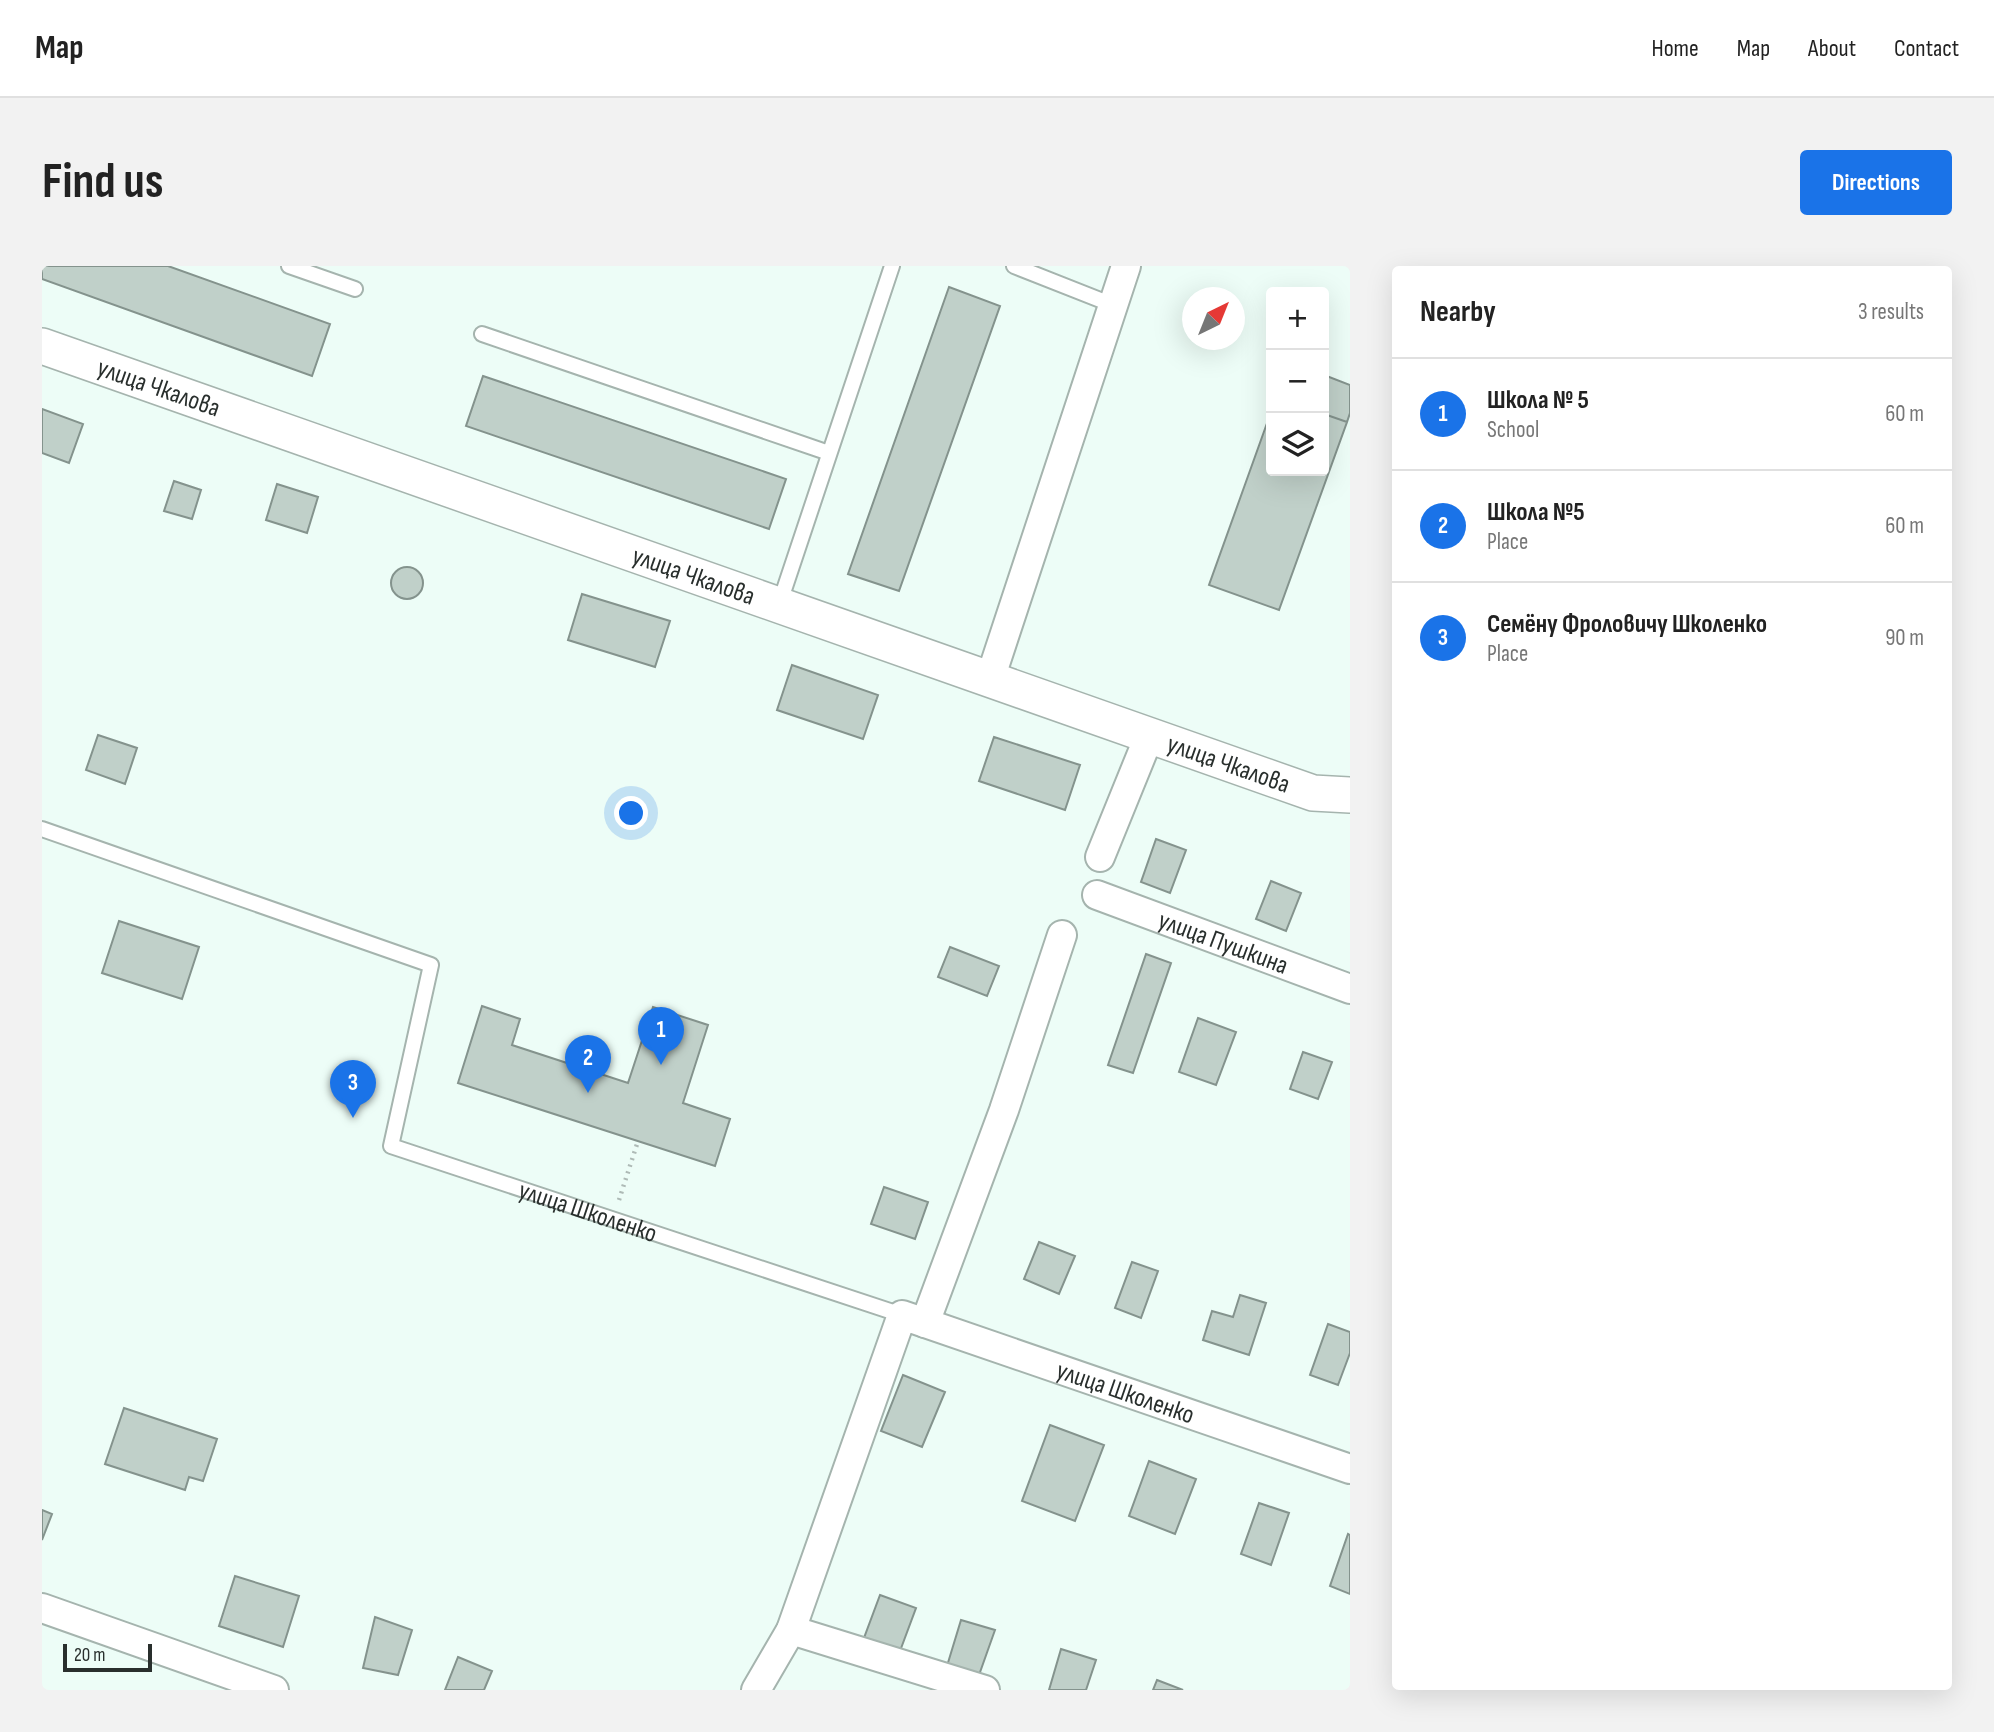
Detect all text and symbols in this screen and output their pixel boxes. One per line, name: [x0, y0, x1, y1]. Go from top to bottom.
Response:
text: Map: [35, 28, 84, 68]
text: Home: [1651, 34, 1699, 63]
text: Map: [1737, 34, 1770, 63]
text: About: [1808, 34, 1856, 63]
text: Contact: [1894, 34, 1959, 63]
button: Directions: [1800, 150, 1952, 215]
text: Find us: [42, 153, 164, 212]
north arrow: [1182, 287, 1245, 350]
map controls: [1266, 287, 1329, 476]
button: +: [1266, 287, 1329, 350]
text: Nearby: [1420, 294, 1496, 330]
text: 3 results: [1858, 298, 1924, 326]
button: −: [1266, 350, 1329, 413]
street label: улица Чкалова: [93, 353, 224, 424]
text: Школа № 5: [1487, 385, 1589, 416]
text: 1: [1438, 400, 1448, 428]
text: 60 m: [1885, 400, 1924, 428]
button: layers: [1266, 413, 1329, 476]
text: School: [1487, 416, 1539, 444]
text: Школа №5: [1487, 497, 1585, 528]
text: 2: [1438, 512, 1448, 540]
text: 60 m: [1885, 512, 1924, 540]
text: Place: [1487, 528, 1528, 556]
street label: улица Чкалова: [628, 541, 759, 613]
text: Семёну Фроловичу Школенко: [1487, 609, 1767, 640]
text: 3: [1438, 624, 1448, 652]
text: 90 m: [1885, 624, 1924, 652]
text: Place: [1487, 640, 1528, 668]
street label: улица Чкалова: [1163, 729, 1294, 801]
your location: [614, 796, 648, 830]
street label: улица Пушкина: [1154, 905, 1292, 982]
pin: 1: [638, 1007, 684, 1065]
pin: 2: [565, 1035, 611, 1093]
pin: 3: [330, 1060, 376, 1118]
street label: улица Школенко: [514, 1175, 661, 1250]
street label: улица Школенко: [1052, 1355, 1198, 1431]
scale bar: [63, 1641, 152, 1673]
text: 20 m: [74, 1644, 106, 1667]

